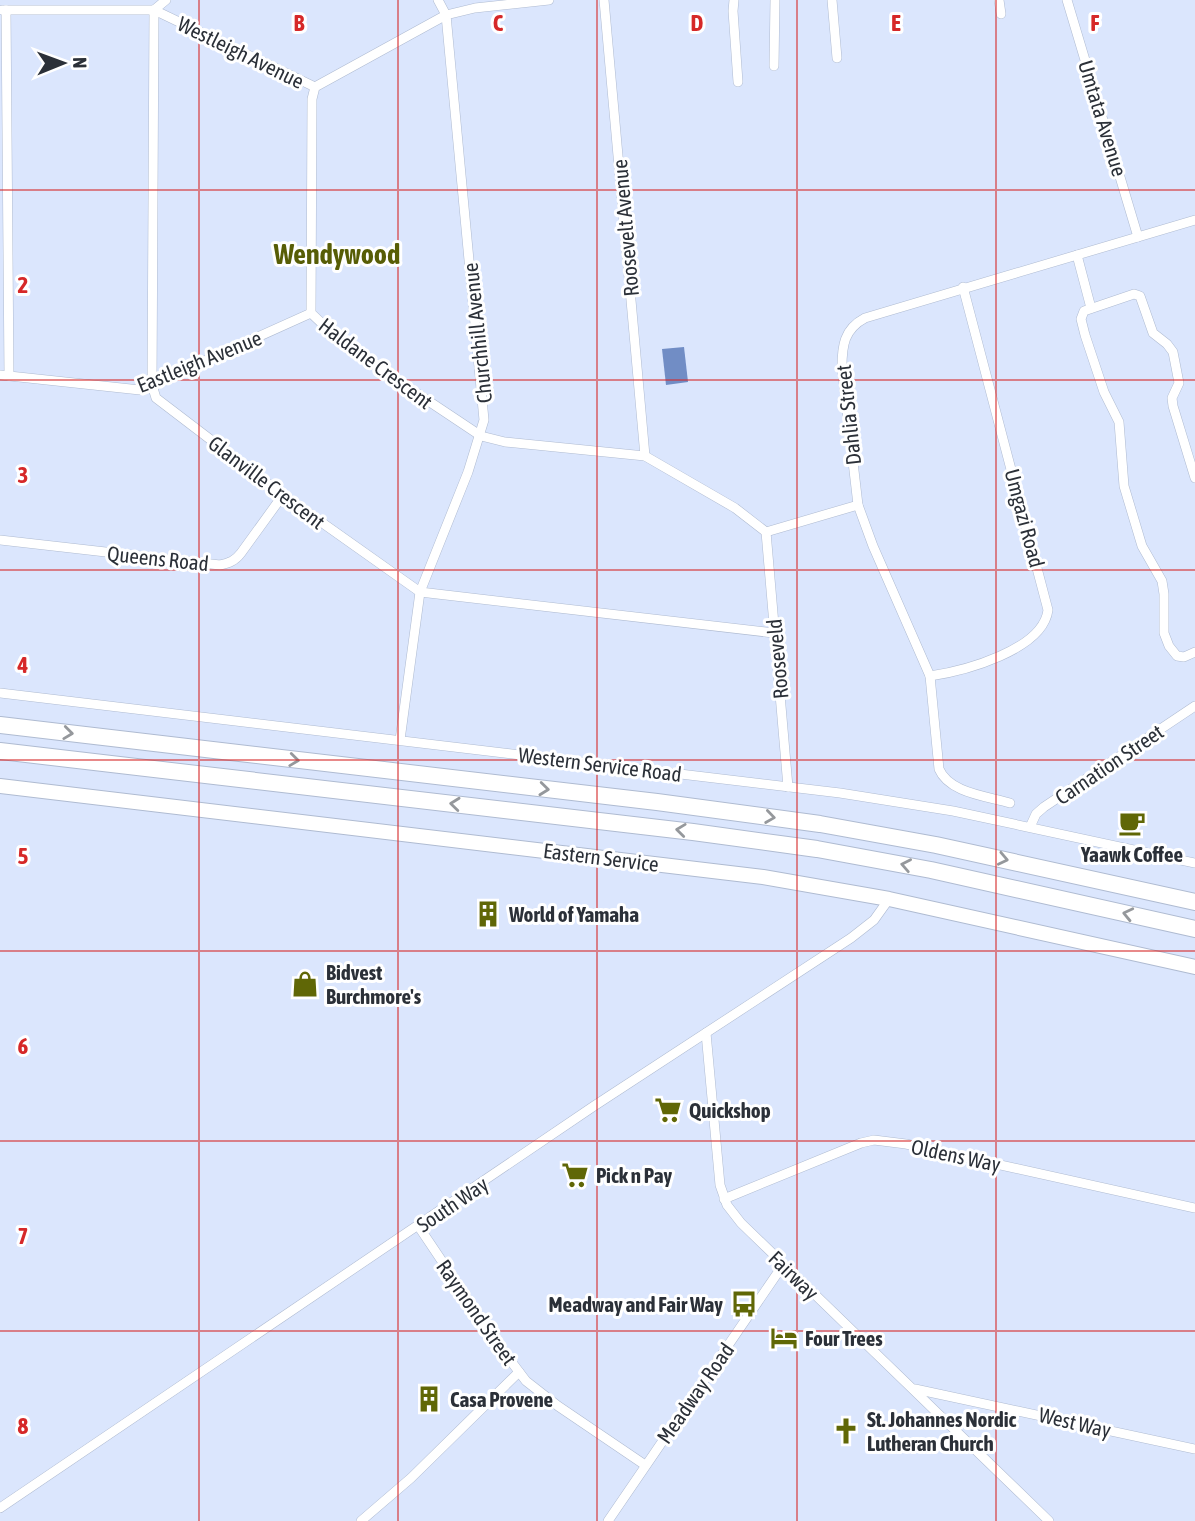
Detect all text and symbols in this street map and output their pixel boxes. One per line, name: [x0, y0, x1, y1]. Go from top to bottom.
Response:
text: B: [294, 10, 305, 36]
text: C: [493, 10, 504, 36]
text: D: [691, 10, 704, 36]
text: E: [891, 10, 901, 36]
text: F: [1090, 10, 1100, 36]
street label: Westleigh Avenue: [174, 11, 308, 93]
north arrow: [28, 28, 98, 98]
text: N: [69, 57, 91, 69]
street label: Umtata Avenue: [1074, 57, 1132, 179]
street label: Roosevelt Avenue: [607, 158, 643, 298]
district label: Wendywood: [273, 238, 400, 270]
street label: Churchhill Avenue: [458, 262, 496, 404]
text: 2: [18, 272, 28, 298]
street label: Haldane Crescent: [315, 313, 437, 413]
street label: Eastleigh Avenue: [133, 325, 265, 397]
street label: Dahlia Street: [831, 364, 865, 466]
street label: Glanville Crescent: [204, 430, 330, 534]
text: 3: [18, 462, 28, 488]
street label: Umgazi Road: [1000, 466, 1050, 570]
street label: Queens Road: [106, 541, 210, 575]
street label: Rooseveld: [762, 618, 792, 700]
text: 4: [17, 652, 29, 678]
street label: Carnation Street: [1050, 719, 1168, 809]
one-way arrow: [62, 725, 74, 740]
street label: Western Service Road: [517, 742, 683, 786]
one-way arrow: [288, 753, 299, 768]
one-way arrow: [539, 781, 550, 796]
one-way arrow: [450, 796, 461, 811]
cafe icon: Yaawk Coffee: [1117, 808, 1147, 838]
one-way arrow: [764, 809, 776, 824]
one-way arrow: [676, 823, 687, 838]
street label: Eastern Service: [542, 838, 660, 876]
place label: Yaawk Coffee: [1080, 842, 1183, 866]
text: 5: [18, 843, 29, 869]
one-way arrow: [997, 850, 1009, 865]
one-way arrow: [900, 859, 912, 874]
building icon: World of Yamaha: [473, 899, 503, 929]
place label: World of Yamaha: [508, 902, 639, 926]
one-way arrow: [1122, 908, 1134, 922]
place label: Bidvest Burchmore's: [326, 960, 422, 1008]
shop icon: Bidvest Burchmore's: [290, 969, 320, 999]
text: 6: [18, 1033, 29, 1059]
supermarket icon: Quickshop: [653, 1095, 683, 1125]
place label: Quickshop: [689, 1098, 771, 1122]
street label: Oldens Way: [909, 1134, 1003, 1176]
supermarket icon: Pick n Pay: [560, 1160, 590, 1190]
place label: Pick n Pay: [596, 1163, 672, 1187]
street label: South Way: [412, 1171, 493, 1237]
text: 7: [18, 1223, 28, 1249]
street label: Fairway: [764, 1246, 824, 1305]
street label: Raymond Street: [432, 1255, 522, 1369]
bus stop icon: Meadway and Fair Way: [729, 1289, 759, 1319]
place label: Meadway and Fair Way: [549, 1292, 723, 1316]
hotel icon: Four Trees: [769, 1323, 799, 1353]
place label: Four Trees: [805, 1326, 883, 1350]
street label: Meadway Road: [652, 1338, 738, 1448]
building icon: Casa Provene: [414, 1384, 444, 1414]
place label: Casa Provene: [450, 1387, 553, 1411]
street label: West Way: [1037, 1402, 1114, 1442]
place label: St. Johannes Nordic Lutheran Church: [867, 1407, 1016, 1455]
text: 8: [18, 1413, 29, 1439]
church icon: St. Johannes Nordic Lutheran Church: [831, 1416, 861, 1446]

